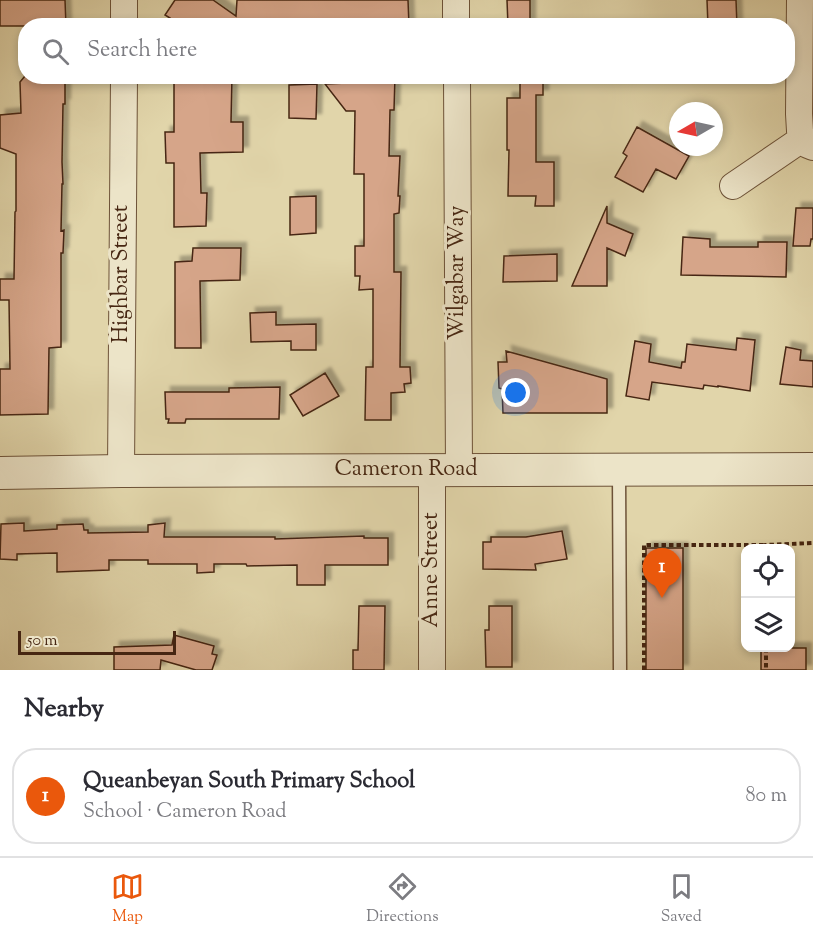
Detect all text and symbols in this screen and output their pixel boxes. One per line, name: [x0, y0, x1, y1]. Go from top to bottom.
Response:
search box: [18, 18, 795, 84]
icon: search: [39, 35, 72, 68]
text: Search here: [87, 35, 197, 67]
north arrow: [669, 102, 723, 156]
street label: Highbar Street: [106, 204, 138, 343]
street label: Wilgabar Way: [442, 206, 474, 340]
your location: [501, 378, 530, 407]
street label: Cameron Road: [334, 454, 478, 486]
street label: Anne Street: [416, 512, 448, 628]
map controls: [741, 544, 795, 652]
button: locate: [741, 544, 795, 598]
pin: 1: [642, 548, 682, 598]
button: layers: [741, 598, 795, 652]
scale bar: [18, 628, 176, 656]
text: 50 m: [27, 630, 58, 653]
text: Nearby: [24, 691, 104, 728]
text: Queanbeyan South Primary School: [83, 766, 415, 798]
text: 1: [42, 782, 49, 811]
text: 80 m: [746, 782, 787, 811]
text: School · Cameron Road: [83, 798, 287, 827]
tab: Map: [111, 870, 144, 929]
tab: Directions: [366, 870, 439, 929]
tab: Saved: [661, 870, 702, 929]

